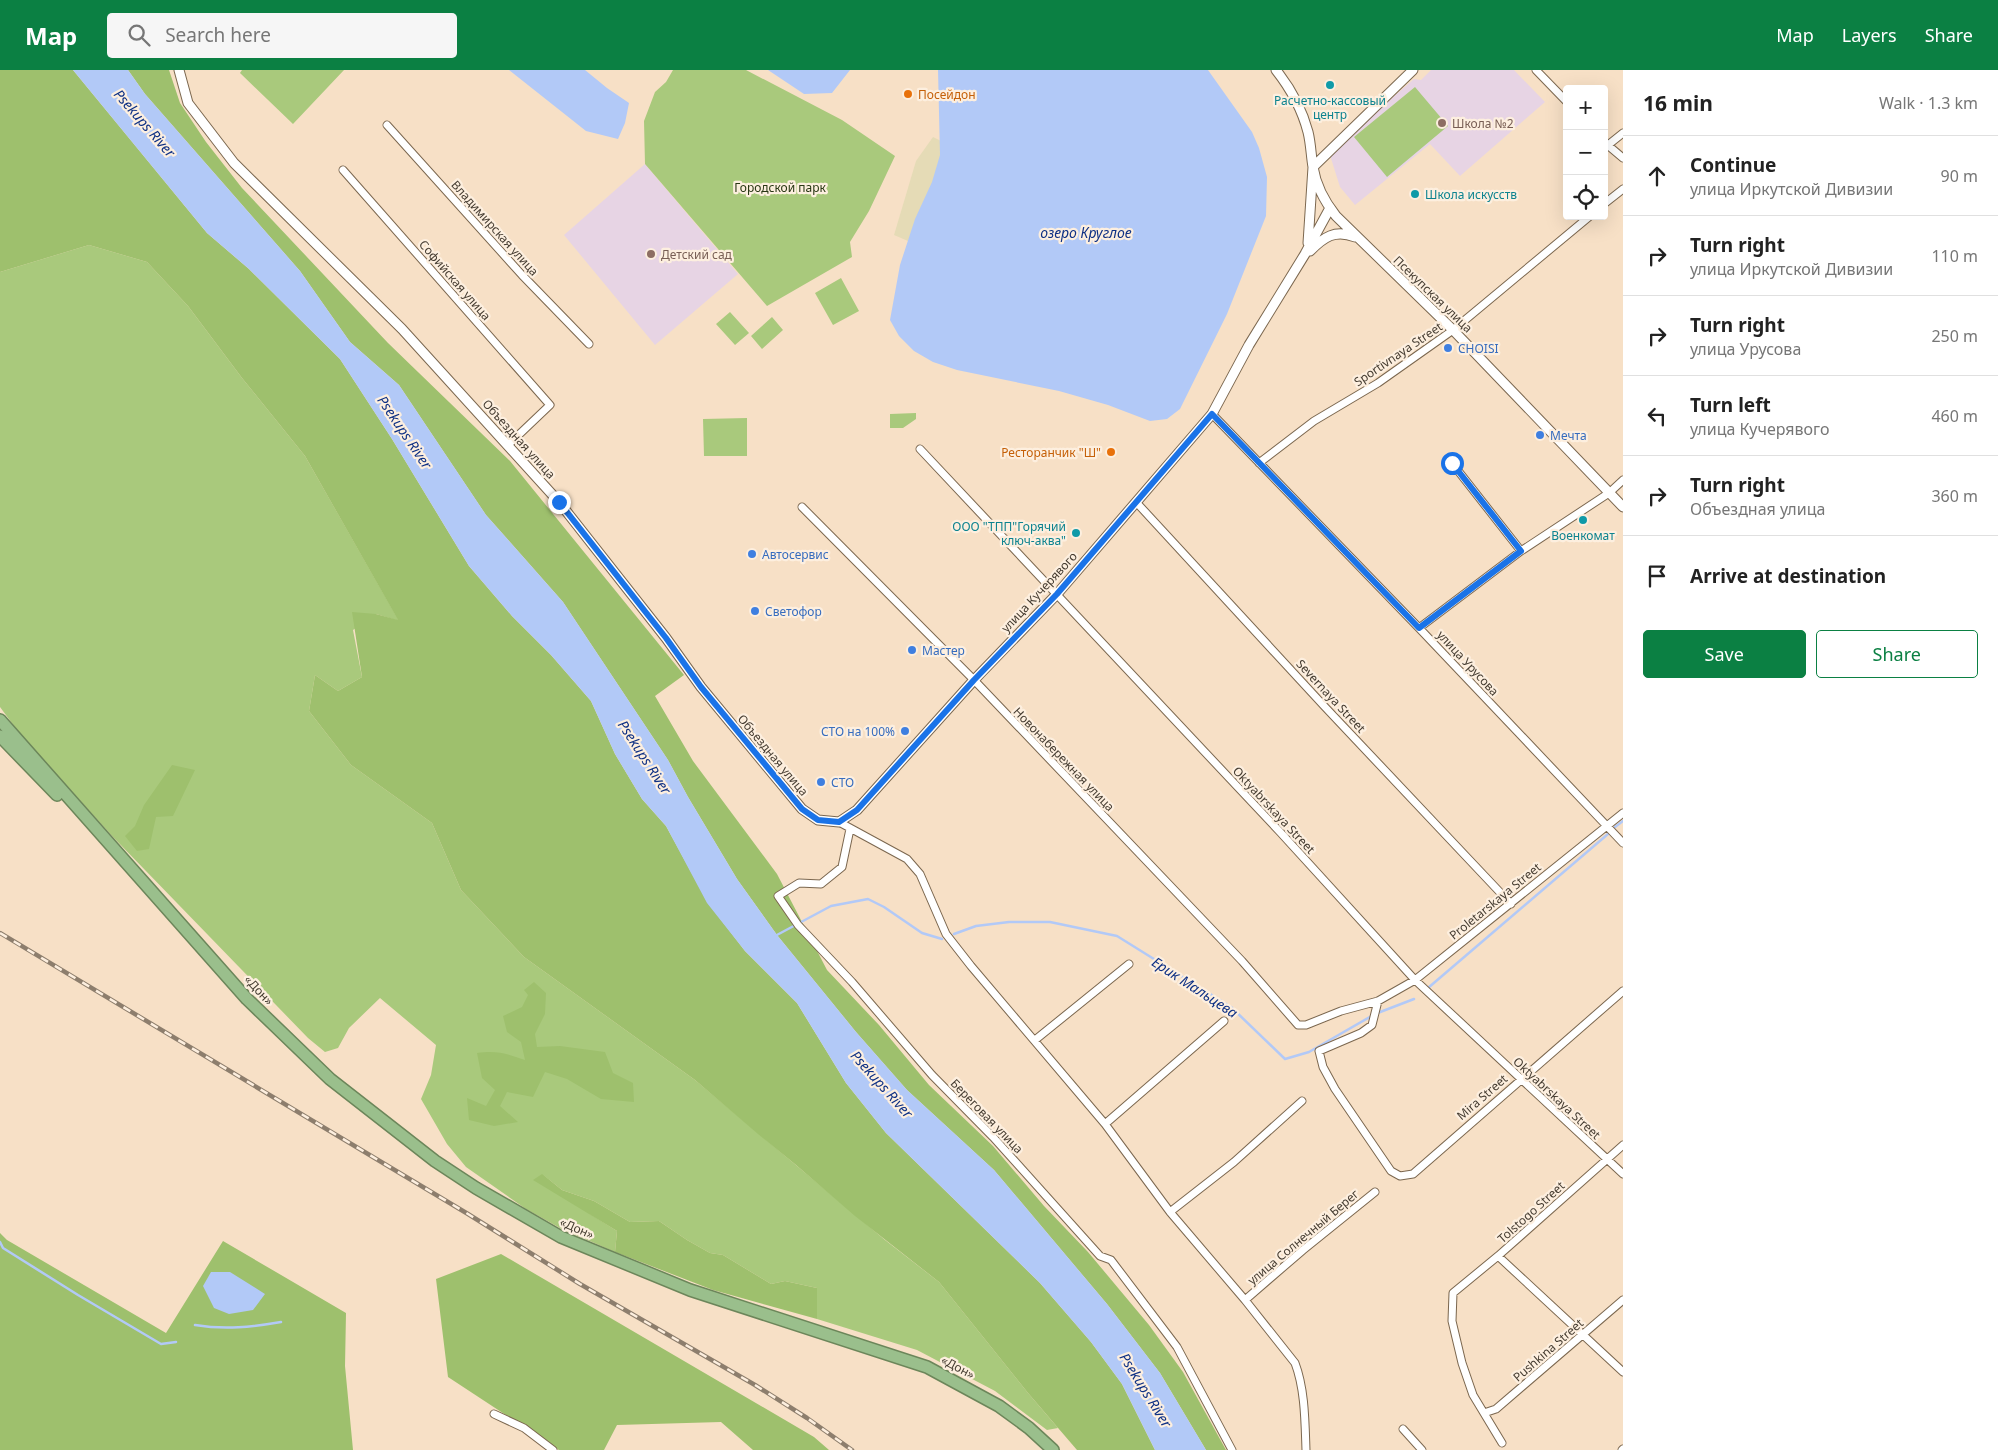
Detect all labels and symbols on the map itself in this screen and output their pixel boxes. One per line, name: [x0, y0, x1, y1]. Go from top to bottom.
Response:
marker: Расчетно-кассовый центр: [1324, 79, 1336, 91]
water label: Psekups River: [110, 85, 180, 161]
place label: Посейдон: [918, 86, 976, 103]
marker: Посейдон: [902, 88, 914, 100]
place label: Расчетно-кассовый центр: [1274, 92, 1386, 123]
place label: Школа №2: [1452, 115, 1514, 132]
marker: Школа №2: [1436, 117, 1448, 129]
street label: Владимирская улица: [448, 177, 542, 279]
park label: Городской парк: [734, 179, 826, 196]
place label: Школа искусств: [1425, 186, 1517, 203]
marker: Школа искусств: [1409, 188, 1421, 200]
water label: озеро Круглое: [1040, 223, 1132, 242]
street label: Софийская улица: [415, 236, 495, 324]
place label: Детский сад: [661, 246, 733, 263]
marker: Детский сад: [645, 248, 657, 260]
street label: Псекупская улица: [1390, 252, 1476, 336]
street label: Sportivnaya Street: [1350, 318, 1446, 390]
place label: CHOISI: [1458, 340, 1499, 357]
marker: CHOISI: [1442, 342, 1454, 354]
water label: Psekups River: [373, 392, 437, 473]
street label: Объездная улица: [479, 396, 559, 482]
place label: Мечта: [1550, 427, 1587, 444]
marker: Мечта: [1534, 429, 1546, 441]
place label: Ресторанчик "Ш": [1001, 444, 1101, 461]
marker: Ресторанчик "Ш": [1105, 446, 1117, 458]
route start: [1441, 452, 1464, 475]
route end: [548, 491, 571, 514]
marker: Военкомат: [1577, 514, 1589, 526]
place label: ООО "ТПП"Горячий ключ-аква": [952, 518, 1066, 549]
marker: ООО "ТПП"Горячий ключ-аква": [1070, 527, 1082, 539]
place label: Военкомат: [1551, 527, 1615, 544]
place label: Автосервис: [762, 546, 829, 563]
marker: Автосервис: [746, 548, 758, 560]
street label: улица Кучерявого: [997, 548, 1081, 636]
place label: Светофор: [765, 603, 822, 620]
marker: Светофор: [749, 605, 761, 617]
street label: улица Урусова: [1433, 627, 1503, 699]
place label: Мастер: [922, 642, 965, 659]
marker: Мастер: [906, 644, 918, 656]
street label: Severnaya Street: [1293, 656, 1370, 737]
street label: Новонабережная улица: [1010, 703, 1118, 815]
street label: Объездная улица: [734, 711, 812, 799]
water label: Psekups River: [614, 716, 676, 798]
place label: СТО на 100%: [821, 723, 895, 740]
marker: СТО на 100%: [899, 725, 911, 737]
street label: Oktyabrskaya Street: [1229, 763, 1319, 858]
place label: СТО: [831, 774, 854, 791]
marker: СТО: [815, 776, 827, 788]
street label: Proletarskaya Street: [1446, 858, 1545, 943]
water label: Ерик Мальцева: [1148, 952, 1242, 1022]
street label: «Дон»: [241, 971, 277, 1009]
water label: Psekups River: [847, 1046, 918, 1122]
street label: Oktyabrskaya Street: [1510, 1053, 1605, 1143]
street label: Mira Street: [1453, 1070, 1511, 1124]
street label: Береговая улица: [947, 1075, 1027, 1157]
street label: Tolstogo Street: [1494, 1177, 1569, 1247]
street label: улица Солнечный Берег: [1244, 1185, 1362, 1289]
street label: «Дон»: [557, 1213, 597, 1243]
street label: Pushkina Street: [1509, 1314, 1587, 1385]
water label: Psekups River: [1116, 1349, 1177, 1431]
street label: «Дон»: [938, 1351, 978, 1383]

